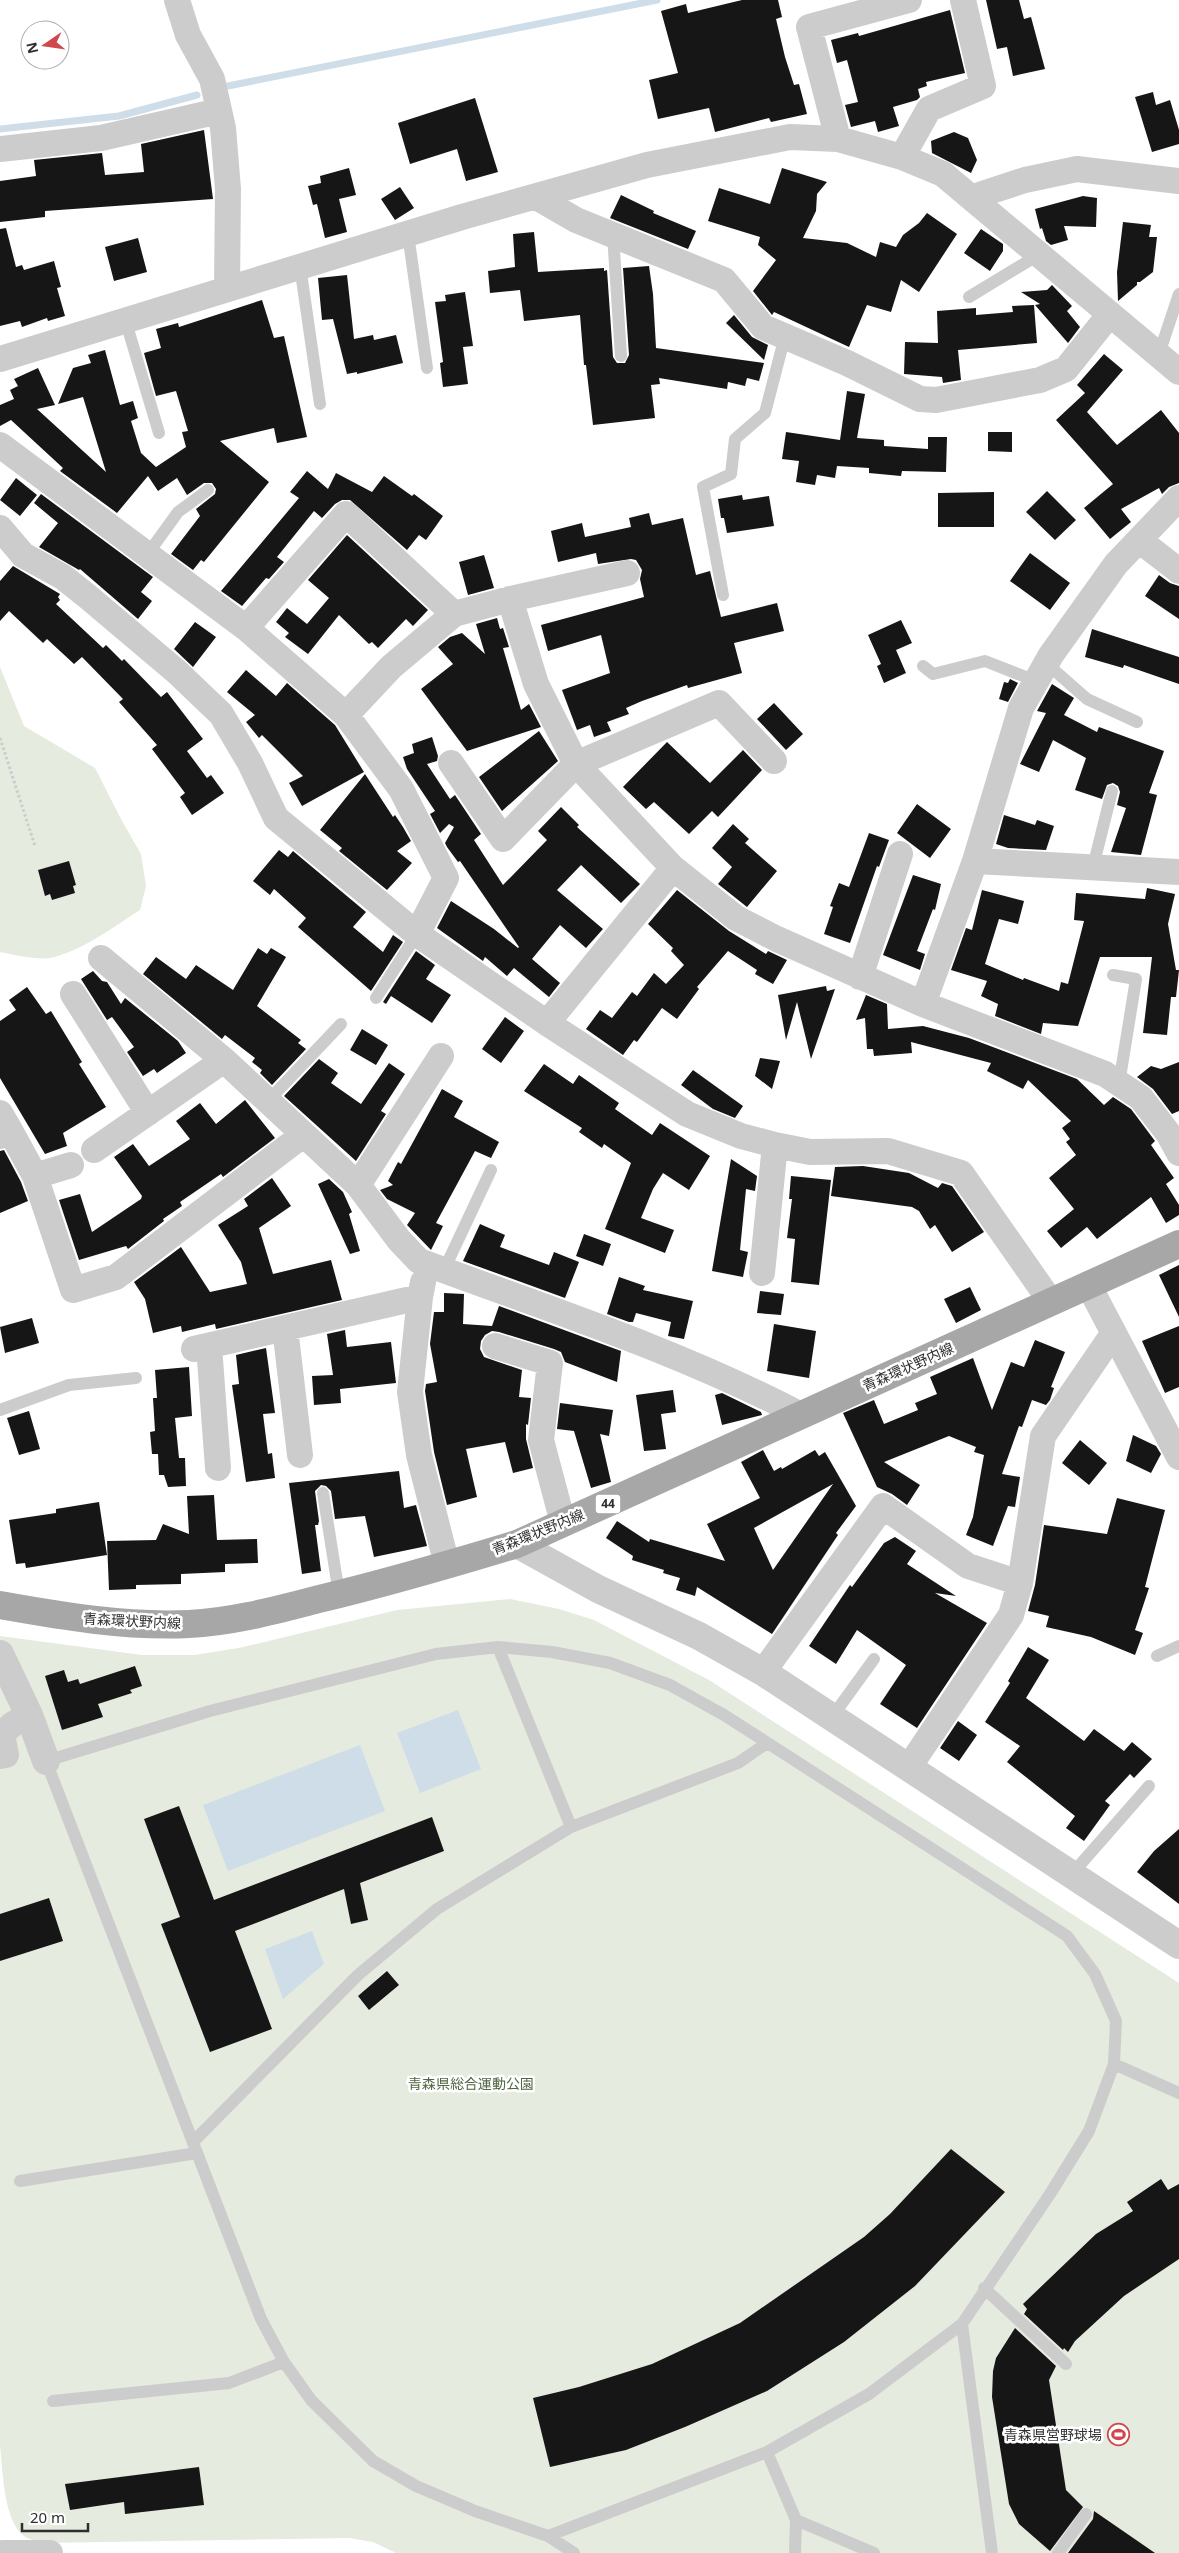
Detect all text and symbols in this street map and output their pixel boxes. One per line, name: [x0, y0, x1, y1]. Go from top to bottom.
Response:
north arrow: [20, 20, 70, 70]
text: N: [21, 40, 42, 56]
street label: 青森環状野内線: [859, 1338, 956, 1395]
road number: 44: [596, 1495, 620, 1514]
street label: 青森環状野内線: [489, 1504, 587, 1559]
street label: 青森環状野内線: [83, 1608, 181, 1633]
park label: 青森県総合運動公園: [408, 2074, 534, 2093]
sports icon: 青森県営野球場: [1106, 2423, 1130, 2447]
place label: 青森県営野球場: [1004, 2425, 1102, 2444]
scale bar: [22, 2500, 89, 2532]
text: 20 m: [30, 2507, 65, 2527]

